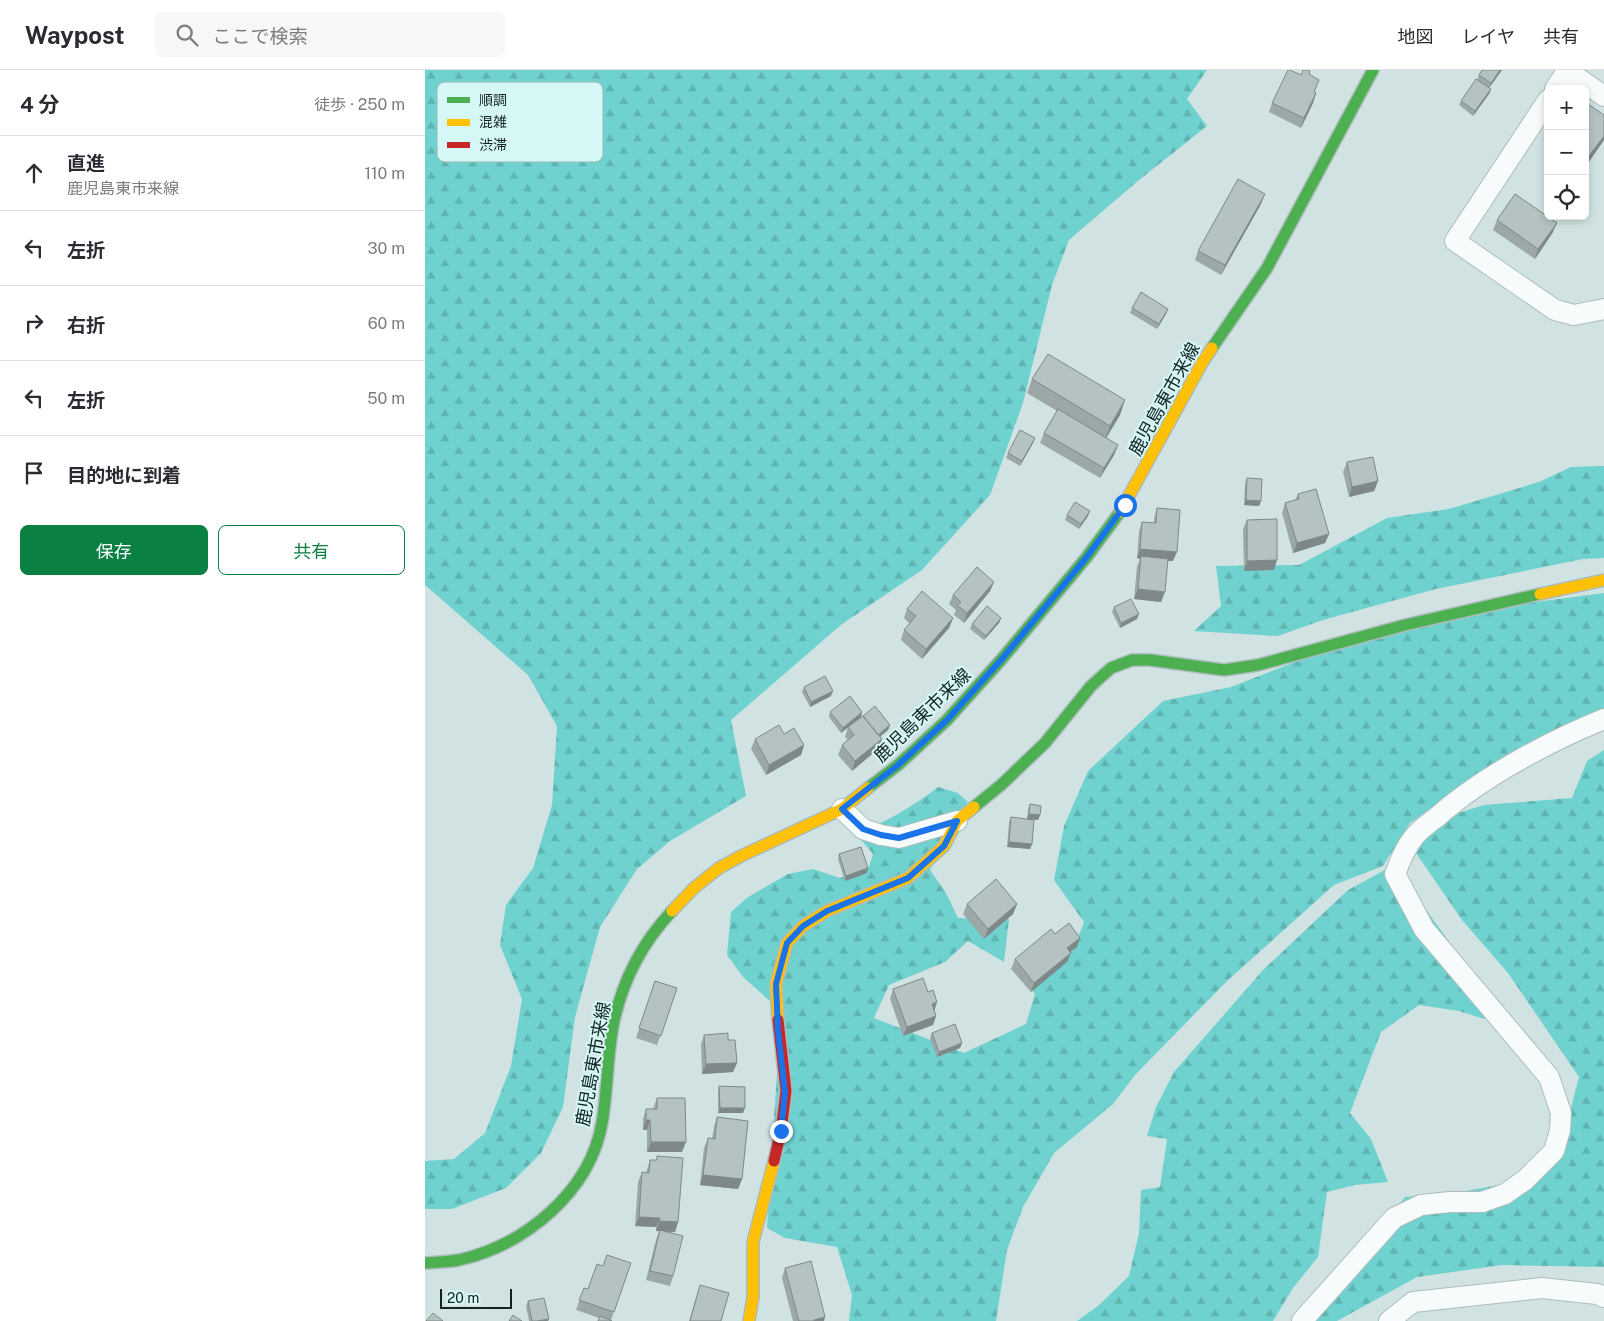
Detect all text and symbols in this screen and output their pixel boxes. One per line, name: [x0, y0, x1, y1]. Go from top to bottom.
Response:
search box: [155, 12, 505, 57]
text: Waypost: [25, 21, 125, 49]
icon: search: [173, 21, 201, 49]
text: ここで検索: [213, 25, 308, 47]
text: 地図: [1398, 26, 1434, 47]
text: レイヤ: [1462, 26, 1515, 47]
text: 共有: [1543, 26, 1579, 47]
legend: [437, 82, 603, 162]
map controls: [1544, 85, 1589, 220]
button: +: [1544, 85, 1589, 130]
text: 4 分: [20, 92, 60, 117]
text: 順調: [479, 92, 507, 108]
text: 徒歩 · 250 m: [314, 95, 405, 114]
text: 混雑: [479, 114, 507, 130]
button: −: [1544, 130, 1589, 175]
text: 渋滞: [479, 137, 507, 153]
text: 直進: [67, 152, 105, 174]
icon: ahead: [20, 159, 48, 187]
text: 110 m: [364, 164, 405, 183]
button: locate: [1544, 175, 1589, 220]
text: 鹿児島東市来線: [67, 179, 179, 198]
icon: left: [20, 234, 48, 262]
text: 左折: [67, 239, 105, 261]
text: 30 m: [368, 239, 405, 258]
icon: right: [20, 309, 48, 337]
text: 右折: [67, 314, 105, 336]
text: 60 m: [368, 314, 405, 333]
street label: 鹿児島東市来線: [1124, 339, 1204, 459]
icon: left: [20, 384, 48, 412]
text: 左折: [67, 389, 105, 411]
text: 50 m: [367, 389, 405, 408]
icon: arrive: [20, 459, 48, 487]
text: 目的地に到着: [67, 464, 181, 486]
route start: [1114, 494, 1137, 517]
button: 保存: [20, 525, 208, 575]
button: 共有: [218, 525, 405, 575]
street label: 鹿児島東市来線: [869, 664, 975, 766]
street label: 鹿児島東市来線: [572, 1000, 614, 1128]
route end: [770, 1120, 793, 1143]
scale bar: [440, 1286, 513, 1309]
text: 20 m: [447, 1290, 479, 1306]

